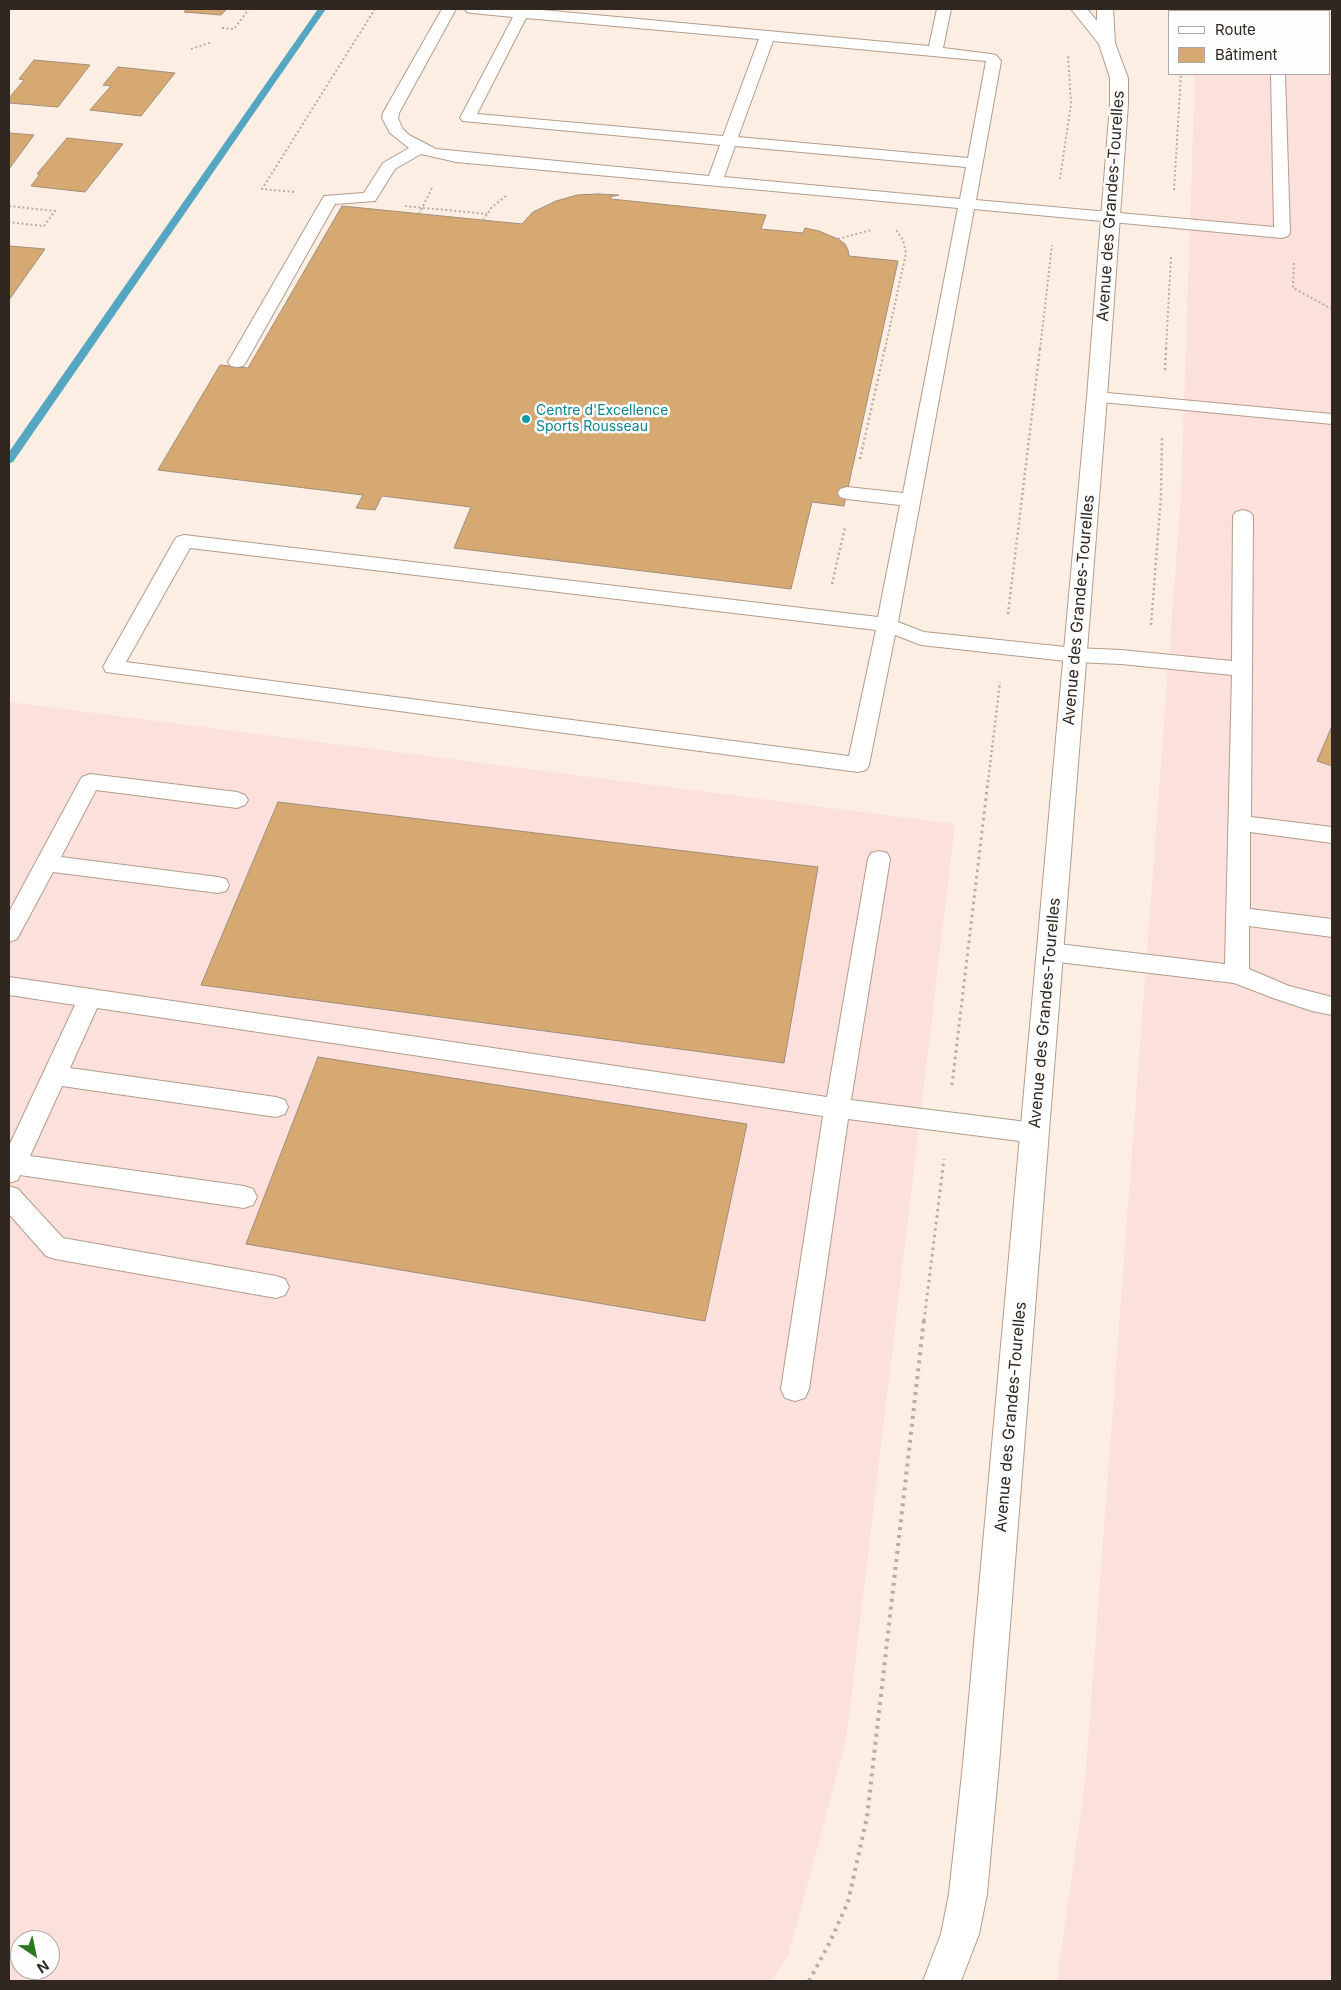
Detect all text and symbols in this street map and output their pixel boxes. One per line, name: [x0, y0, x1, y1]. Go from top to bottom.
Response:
legend: [1168, 10, 1331, 75]
text: Route: [1215, 20, 1256, 39]
text: Bâtiment: [1215, 45, 1277, 64]
street label: Avenue des Grandes-Tourelles: [1093, 90, 1129, 322]
place label: Centre d'Excellence Sports Rousseau: [536, 403, 668, 436]
marker: Centre d'Excellence Sports Rousseau: [520, 413, 532, 425]
street label: Avenue des Grandes-Tourelles: [1059, 494, 1099, 726]
street label: Avenue des Grandes-Tourelles: [1025, 897, 1065, 1129]
street label: Avenue des Grandes-Tourelles: [991, 1301, 1031, 1533]
north arrow: [10, 1930, 60, 1980]
text: N: [34, 1957, 52, 1977]

